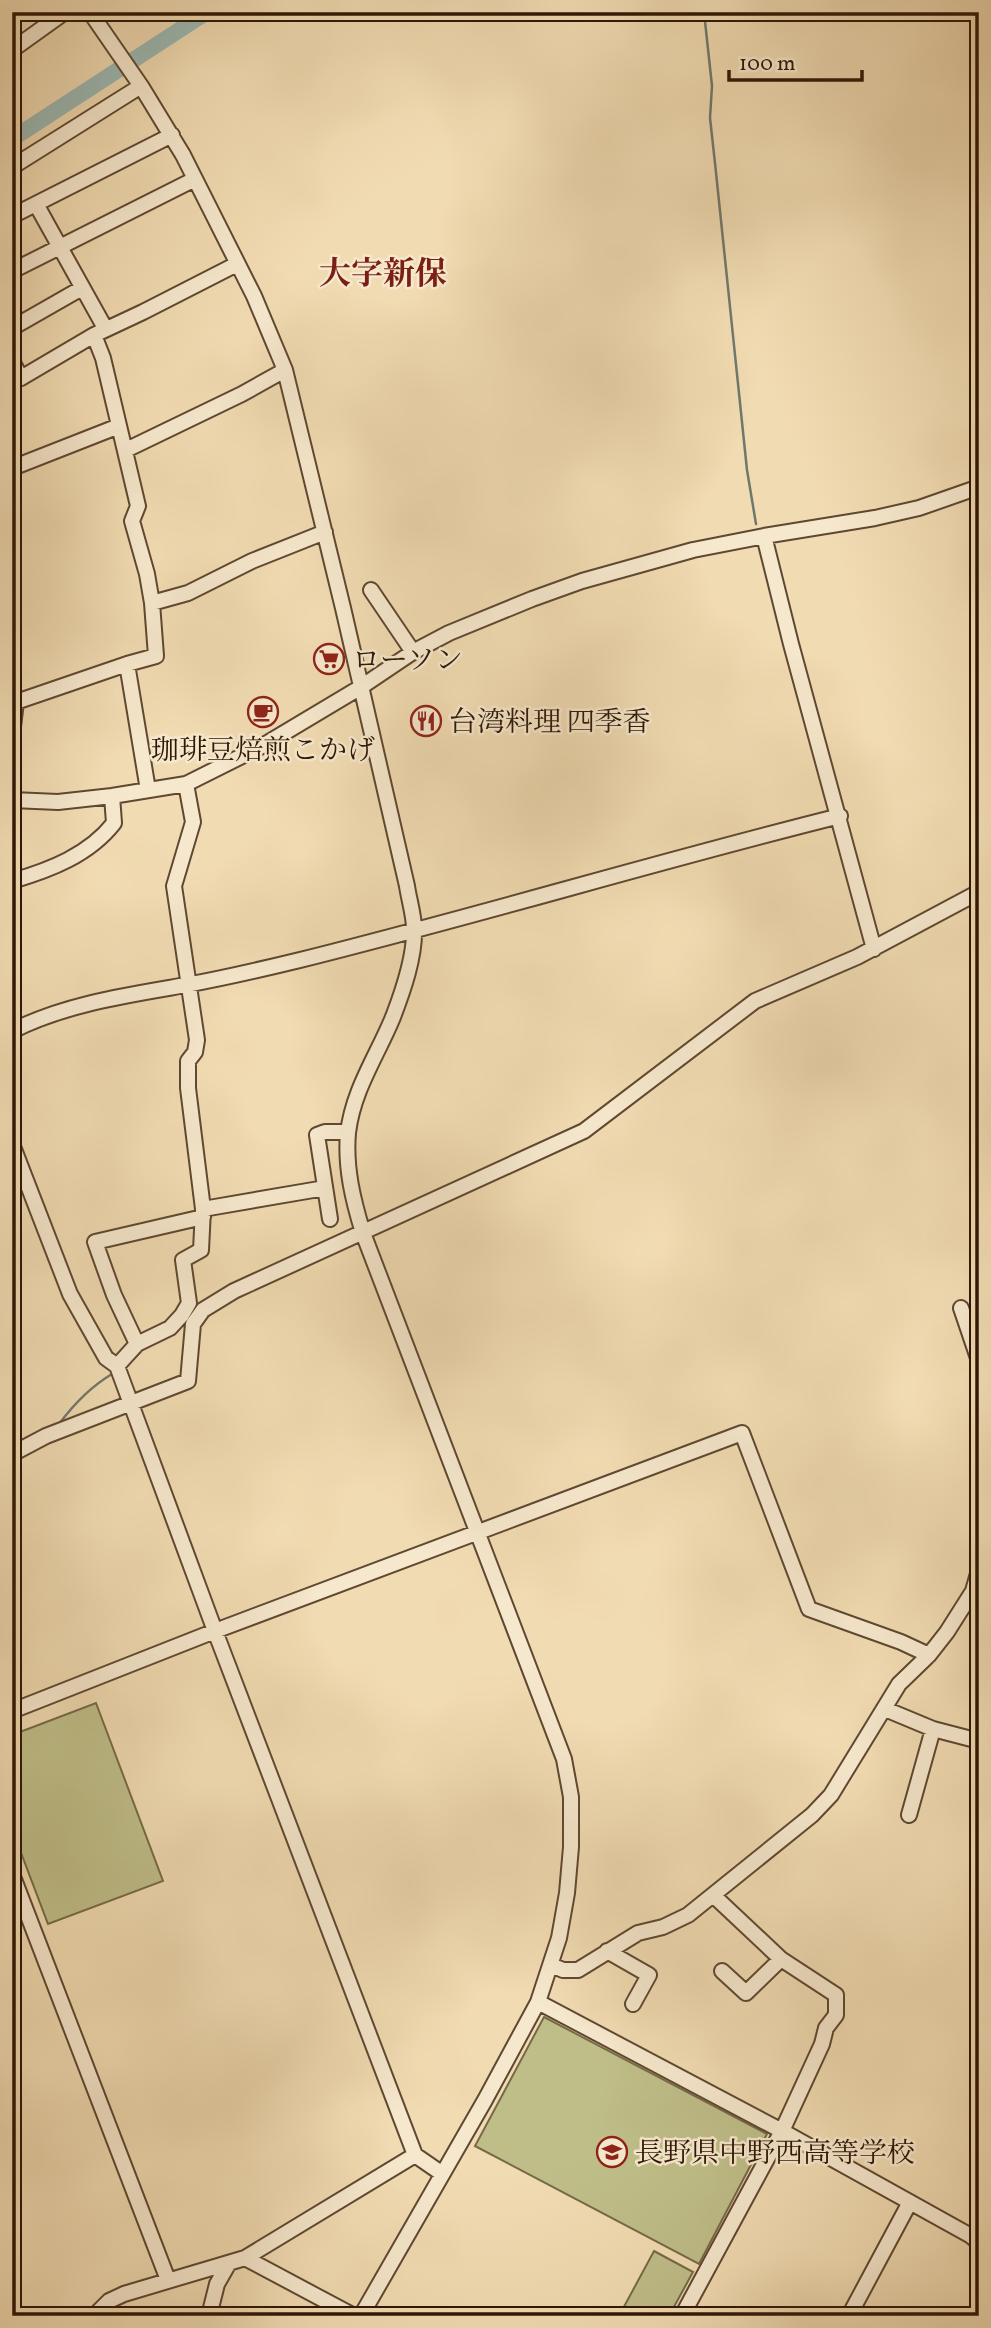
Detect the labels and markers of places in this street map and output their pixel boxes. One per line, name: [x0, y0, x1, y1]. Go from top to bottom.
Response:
supermarket icon: ローソン: [312, 642, 346, 676]
place label: ローソン: [352, 642, 463, 681]
cafe icon: 珈琲豆焙煎こかげ: [246, 695, 280, 729]
restaurant icon: 台湾料理 四季香: [409, 704, 443, 738]
place label: 台湾料理 四季香: [449, 704, 651, 743]
place label: 珈琲豆焙煎こかげ: [151, 732, 375, 771]
school or university icon: 長野県中野西高等学校: [595, 2135, 629, 2169]
place label: 長野県中野西高等学校: [635, 2135, 915, 2174]

